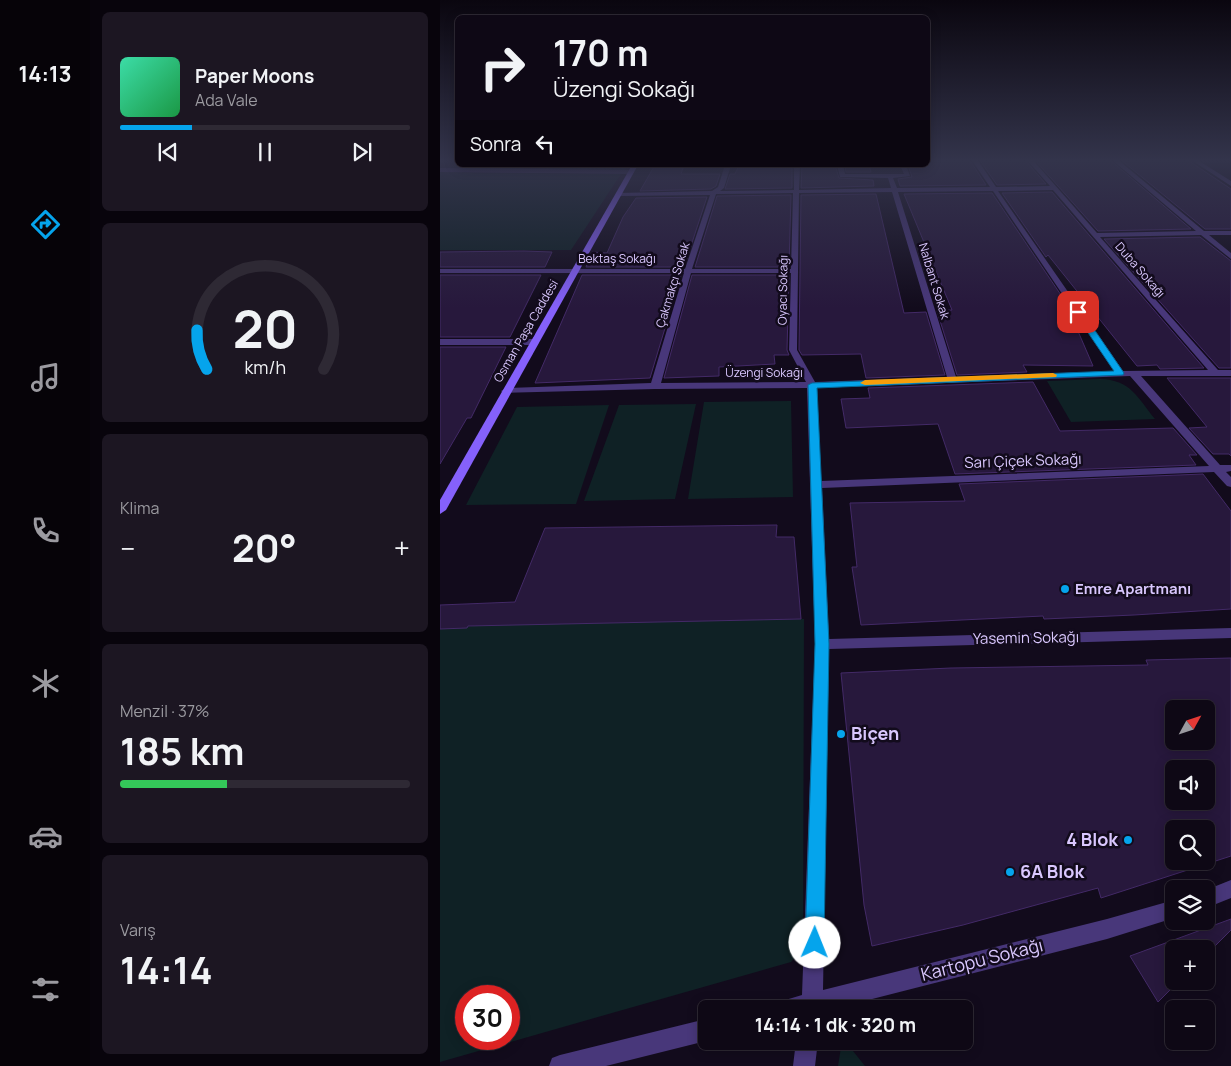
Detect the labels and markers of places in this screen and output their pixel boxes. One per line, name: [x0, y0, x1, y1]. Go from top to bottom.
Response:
pin: [1057, 291, 1099, 333]
place label: Emre Apartmanı: [1075, 578, 1191, 599]
marker: Emre Apartmanı: [1059, 583, 1071, 595]
place label: Biçen: [851, 721, 899, 745]
marker: Biçen: [835, 728, 847, 740]
place label: 4 Blok: [1066, 827, 1119, 851]
marker: 4 Blok: [1122, 834, 1134, 846]
place label: 6A Blok: [1020, 859, 1085, 883]
marker: 6A Blok: [1004, 866, 1016, 878]

